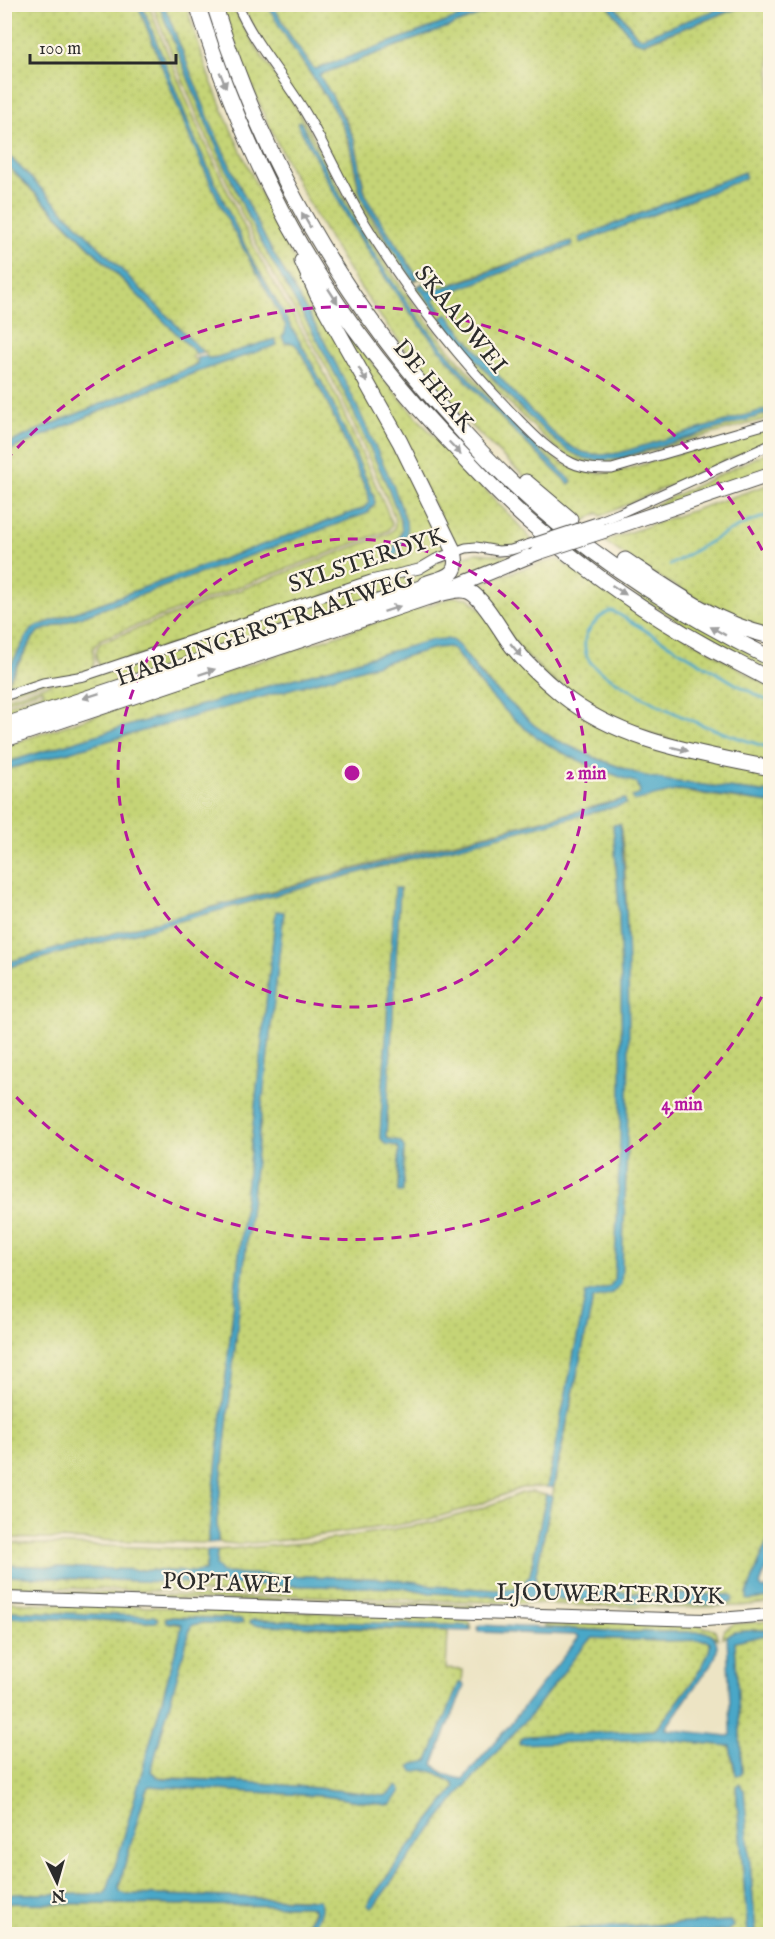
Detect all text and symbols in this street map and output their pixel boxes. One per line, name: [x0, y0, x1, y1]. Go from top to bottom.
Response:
scale bar: [30, 27, 176, 65]
text: 100 m: [39, 38, 81, 61]
one-way arrow: [218, 71, 228, 89]
one-way arrow: [301, 212, 311, 229]
street label: SKAADWEI: [407, 259, 513, 381]
one-way arrow: [328, 288, 339, 304]
street label: DE HEAK: [385, 333, 481, 439]
one-way arrow: [358, 367, 368, 384]
one-way arrow: [448, 441, 462, 456]
street label: SYLSTERDYK: [285, 521, 450, 601]
street label: HARLINGERSTRAATWEG: [112, 563, 418, 695]
one-way arrow: [611, 584, 627, 596]
one-way arrow: [383, 604, 401, 614]
one-way arrow: [709, 626, 726, 636]
one-way arrow: [510, 642, 523, 658]
one-way arrow: [199, 666, 217, 676]
one-way arrow: [82, 691, 100, 701]
one-way arrow: [671, 744, 690, 754]
centre of rings: [342, 763, 362, 783]
text: 2 min: [566, 763, 607, 786]
text: 4 min: [661, 1094, 703, 1117]
street label: POPTAWEI: [162, 1566, 292, 1602]
street label: LJOUWERTERDYK: [496, 1578, 725, 1612]
north arrow: [27, 1852, 87, 1912]
text: N: [50, 1884, 67, 1906]

